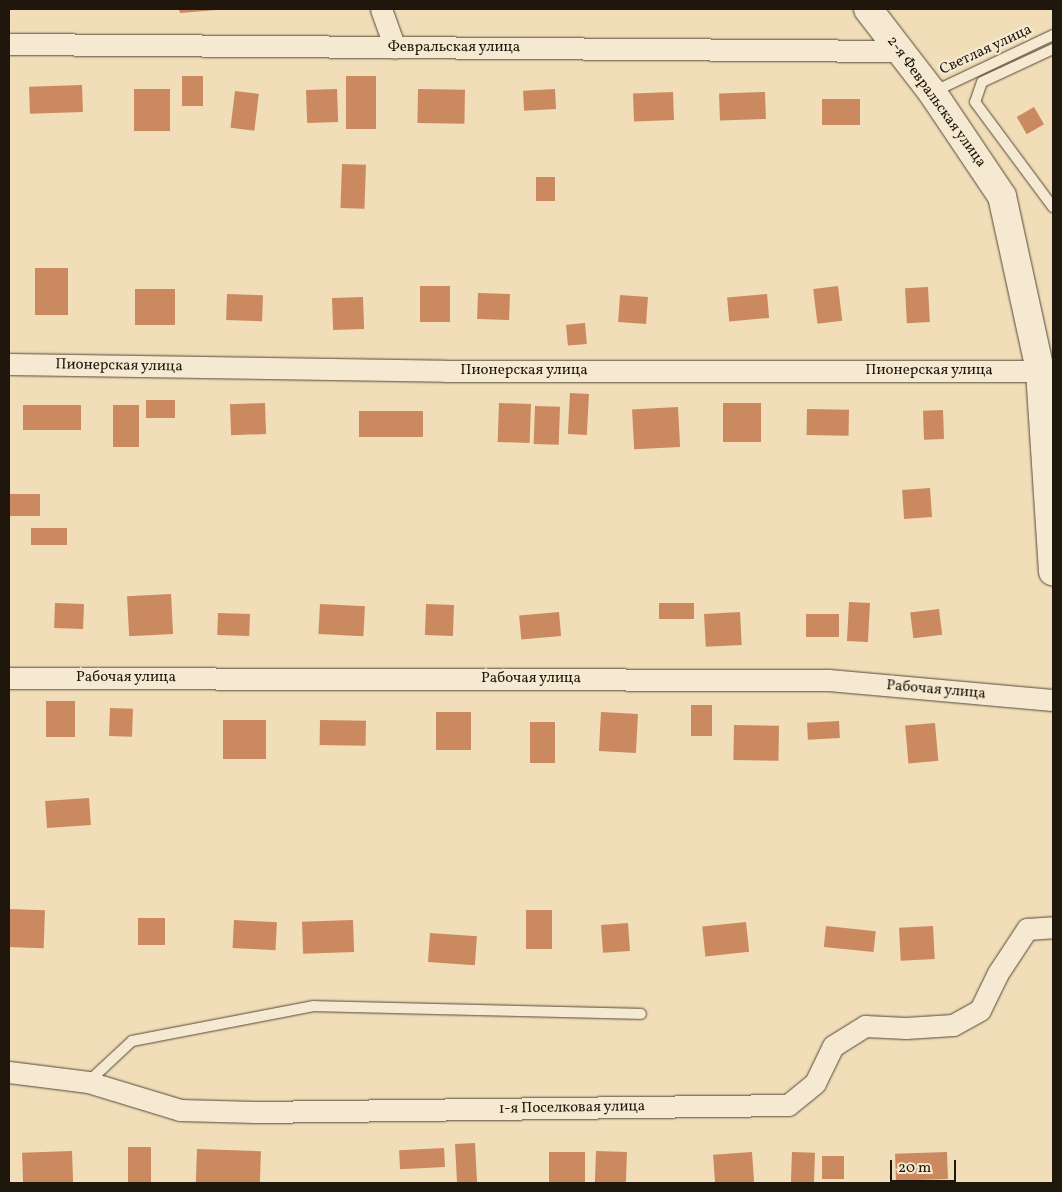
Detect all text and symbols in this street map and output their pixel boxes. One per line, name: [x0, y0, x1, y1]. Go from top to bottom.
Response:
street label: Светлая улица: [937, 21, 1035, 79]
street label: 2-я Февральская улица: [882, 33, 990, 171]
street label: Февральская улица: [387, 39, 521, 57]
street label: Пионерская улица: [55, 356, 183, 376]
street label: Пионерская улица: [460, 362, 588, 380]
street label: Пионерская улица: [865, 362, 993, 380]
street label: Рабочая улица: [76, 669, 176, 687]
street label: Рабочая улица: [481, 670, 581, 688]
street label: Рабочая улица: [885, 677, 987, 703]
street label: 1-я Поселковая улица: [498, 1098, 646, 1118]
scale bar: [892, 1150, 958, 1182]
text: 20 m: [898, 1158, 931, 1179]

